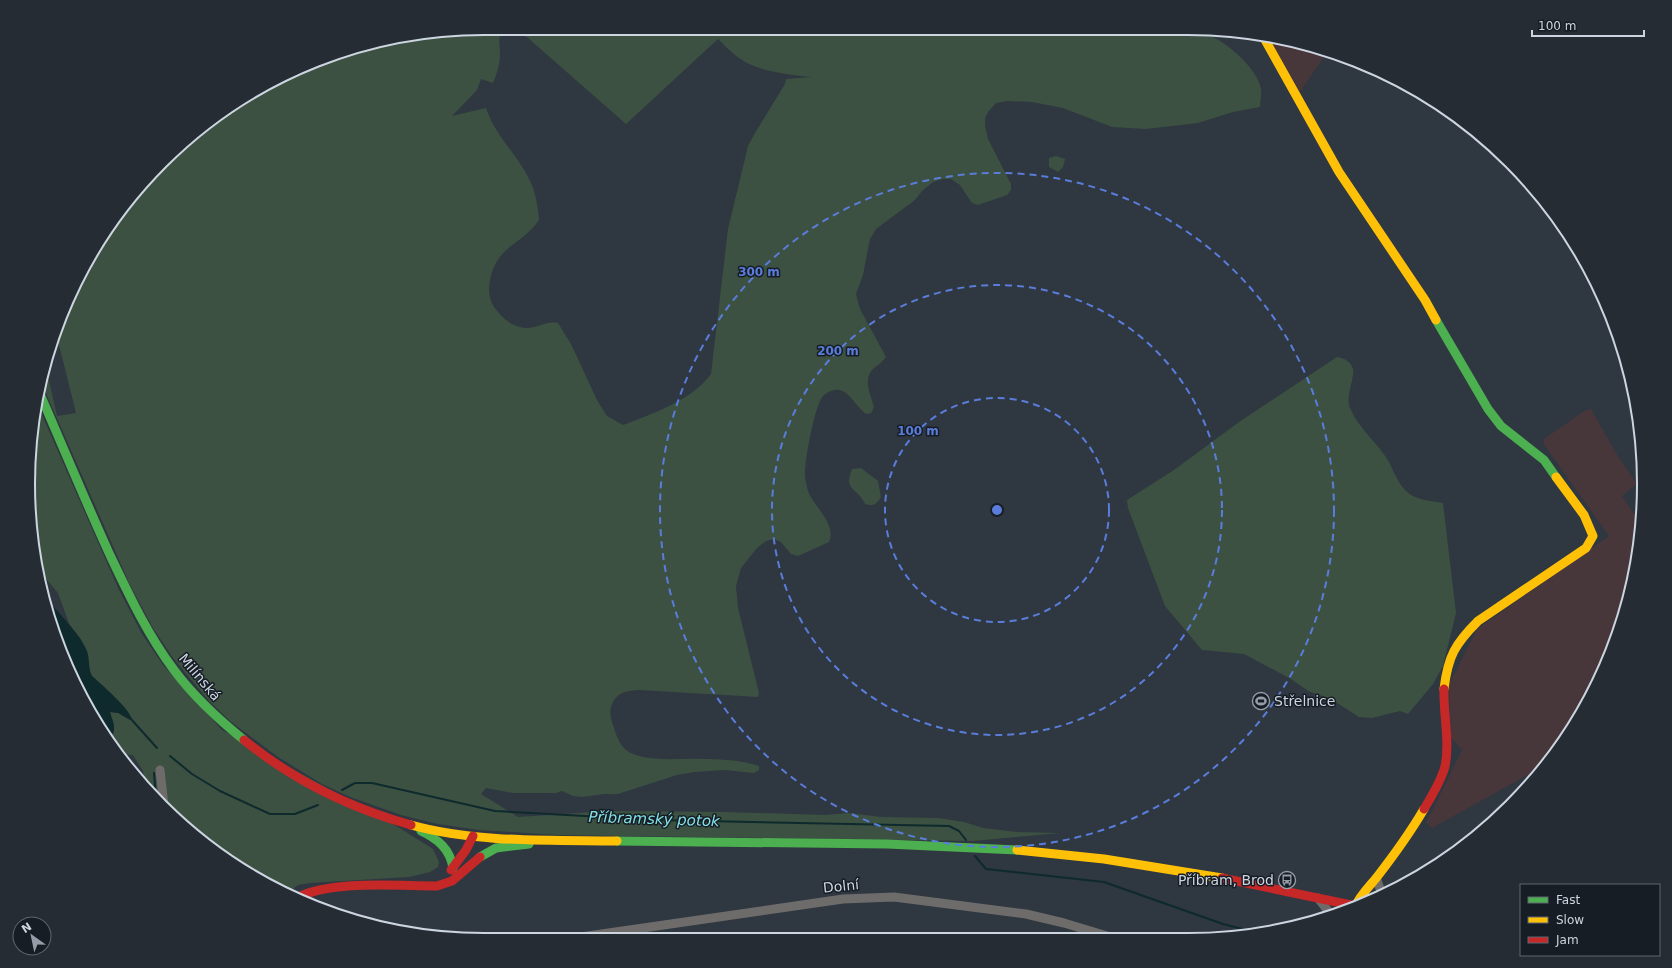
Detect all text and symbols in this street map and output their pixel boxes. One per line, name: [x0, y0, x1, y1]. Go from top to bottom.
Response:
scale bar: [1532, 12, 1644, 38]
text: 100 m: [1538, 19, 1576, 33]
text: 300 m: [738, 265, 780, 279]
text: 200 m: [817, 344, 859, 358]
text: 100 m: [897, 424, 939, 438]
centre of rings: [990, 503, 1004, 517]
street label: Milínská: [176, 650, 224, 704]
sports icon: Střelnice: [1251, 691, 1271, 711]
place label: Střelnice: [1274, 693, 1335, 709]
water label: Příbramský potok: [588, 808, 721, 830]
bus stop icon: Příbram, Brod: [1277, 870, 1297, 890]
place label: Příbram, Brod: [1178, 872, 1274, 888]
street label: Dolní: [822, 876, 861, 896]
legend: [1520, 884, 1660, 956]
text: Fast: [1556, 893, 1580, 907]
text: Slow: [1556, 913, 1584, 927]
north arrow: [12, 916, 52, 956]
text: N: [19, 920, 34, 936]
text: Jam: [1555, 933, 1579, 947]

